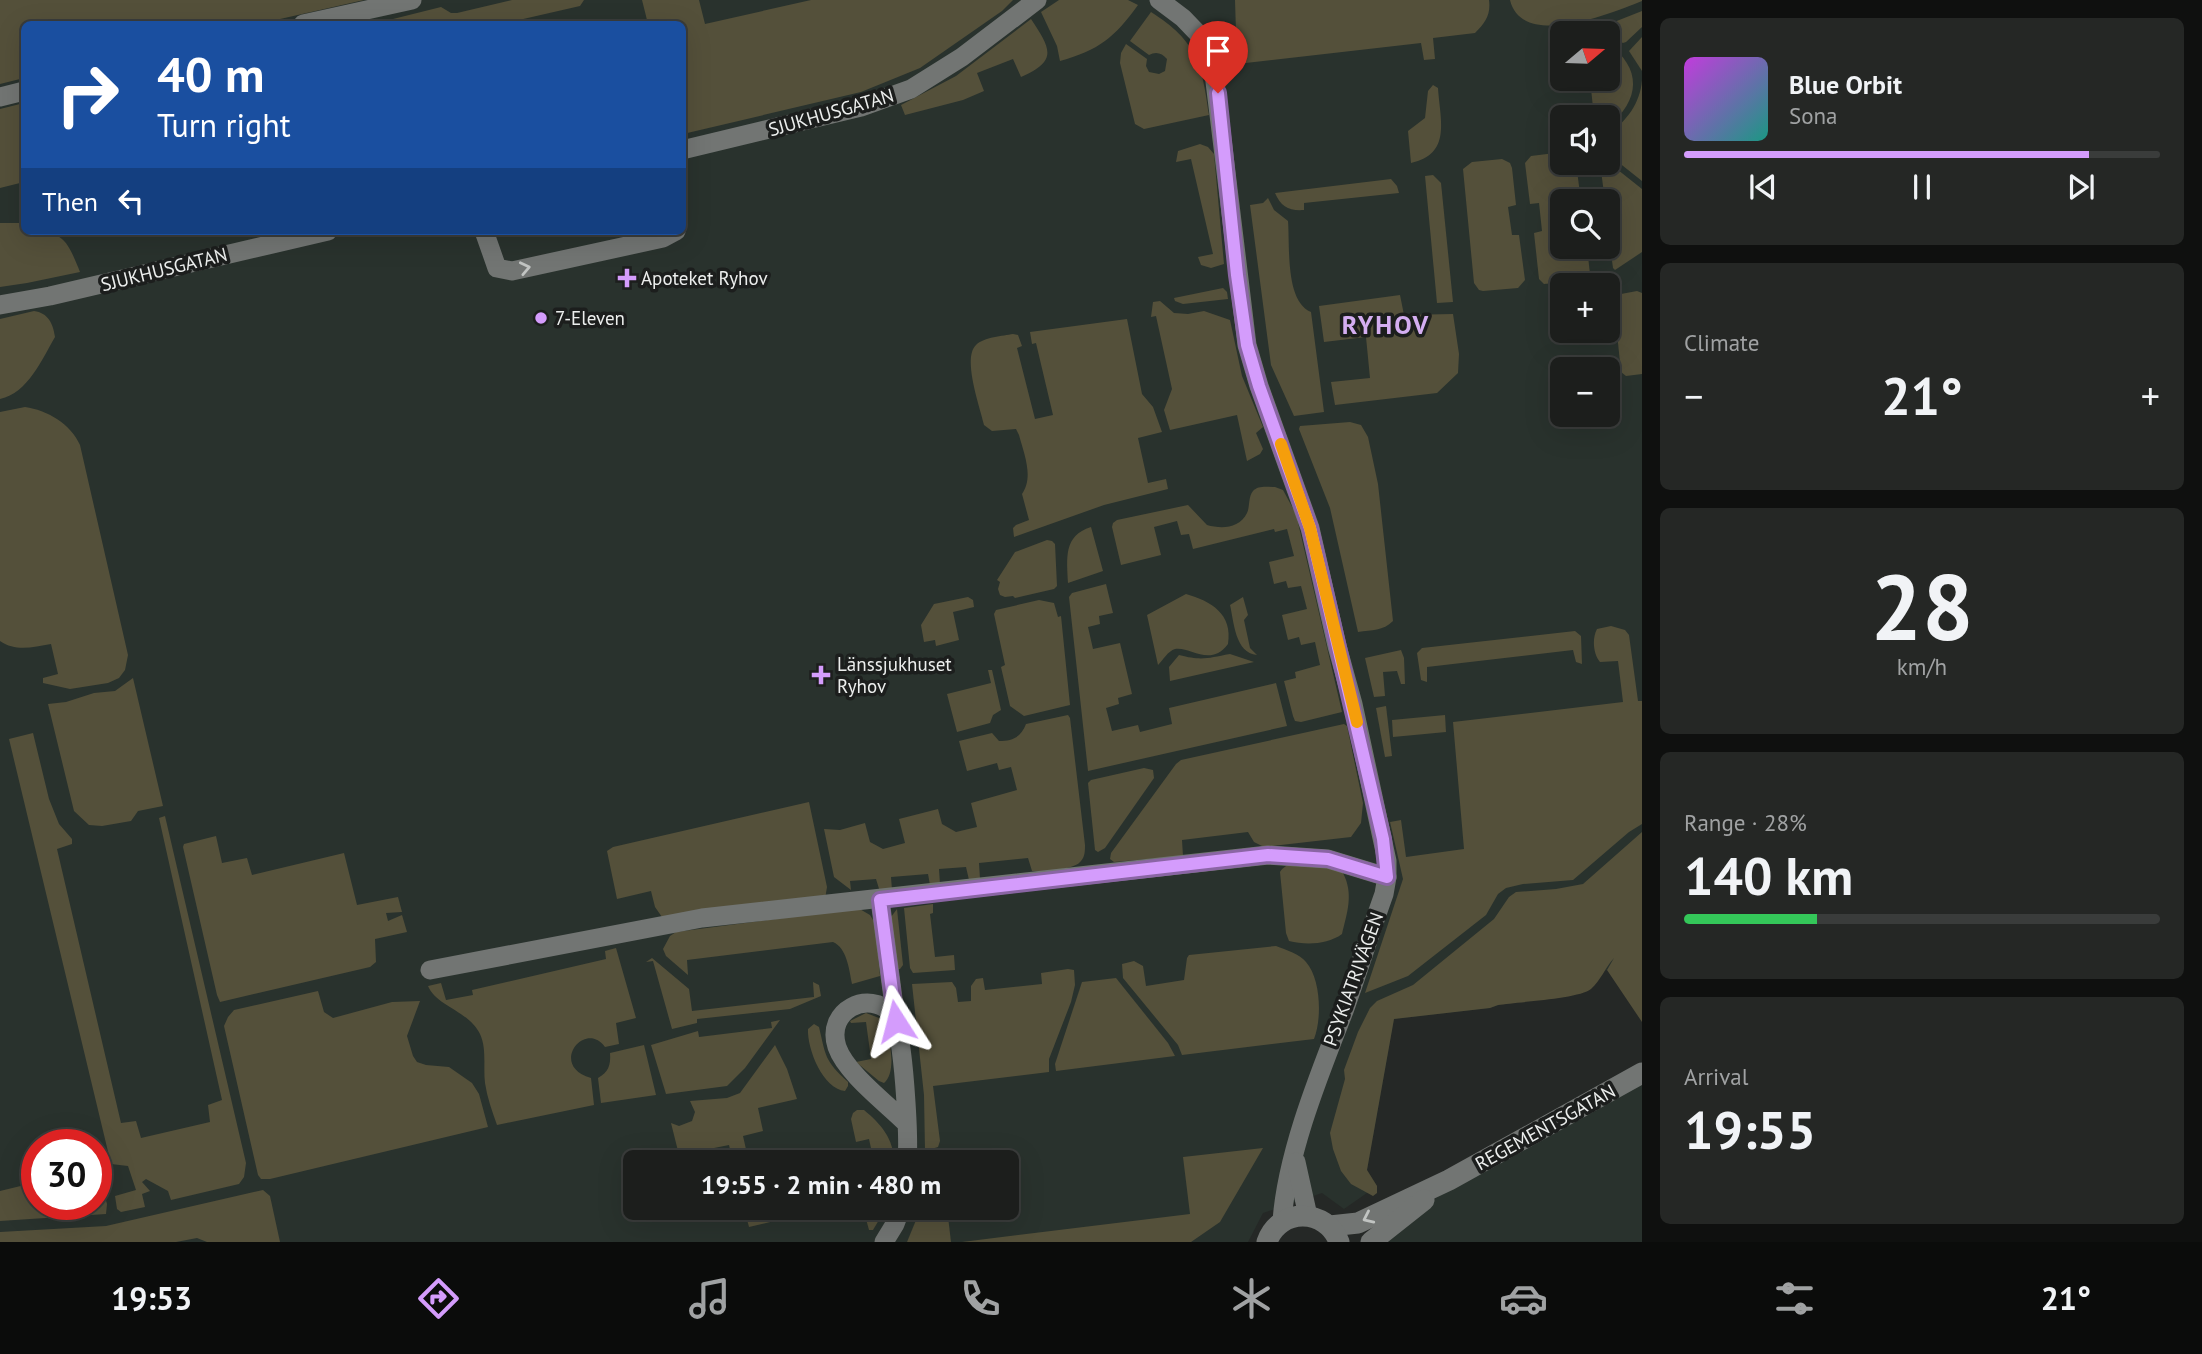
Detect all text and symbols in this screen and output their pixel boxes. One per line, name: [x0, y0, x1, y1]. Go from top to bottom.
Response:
pin: [1188, 21, 1248, 93]
north arrow: [1550, 21, 1620, 91]
map controls: [1550, 21, 1620, 427]
icon: arrive: [1199, 32, 1237, 70]
text: 40 m: [157, 42, 264, 106]
icon: right: [42, 49, 133, 140]
text: Blue Orbit: [1789, 68, 1902, 101]
street label: SJUKHUSGATAN: [765, 83, 897, 141]
text: Sona: [1789, 101, 1838, 130]
text: Turn right: [157, 104, 291, 146]
button: sound: [1550, 105, 1620, 175]
icon: previous: [1744, 168, 1782, 206]
icon: pause: [1903, 168, 1941, 206]
icon: next: [2062, 168, 2100, 206]
icon: left: [112, 182, 150, 220]
text: Then: [42, 185, 98, 218]
button: search: [1550, 189, 1620, 259]
street label: SJUKHUSGATAN: [98, 242, 230, 296]
one-way arrow: [519, 262, 531, 277]
place label: Apoteket Ryhov: [641, 266, 768, 290]
marker: Apoteket Ryhov: [619, 270, 635, 286]
button: +: [1550, 273, 1620, 343]
place label: 7-Eleven: [555, 306, 625, 330]
district label: RYHOV: [1342, 308, 1430, 341]
marker: 7-Eleven: [533, 310, 549, 326]
text: Climate: [1684, 328, 1759, 357]
button: −: [1550, 357, 1620, 427]
text: 21°: [1881, 362, 1963, 429]
text: −: [1684, 371, 1703, 420]
text: +: [2141, 371, 2160, 420]
text: 28: [1870, 547, 1974, 665]
place label: Länssjukhuset Ryhov: [837, 652, 952, 698]
text: km/h: [1897, 652, 1947, 681]
marker: Länssjukhuset Ryhov: [811, 665, 831, 685]
text: Range · 28%: [1684, 808, 1807, 837]
text: 140 km: [1684, 842, 1853, 909]
street label: PSYKIATRIVÄGEN: [1318, 909, 1388, 1049]
position arrow: [859, 984, 933, 1058]
text: Arrival: [1684, 1062, 1748, 1091]
street label: REGEMENTSGATAN: [1471, 1079, 1619, 1175]
text: 19:55: [1684, 1096, 1816, 1163]
speed limit sign: 30: [21, 1129, 112, 1220]
text: 19:55 · 2 min · 480 m: [701, 1168, 941, 1201]
one-way arrow: [1363, 1210, 1376, 1224]
icon: directions: [414, 1274, 463, 1323]
icon: music: [685, 1274, 734, 1323]
icon: phone: [956, 1274, 1005, 1323]
icon: climate: [1227, 1274, 1276, 1323]
icon: car: [1499, 1274, 1548, 1323]
icon: filters: [1770, 1274, 1819, 1323]
text: 19:53: [111, 1277, 192, 1319]
text: 21°: [2041, 1277, 2091, 1319]

